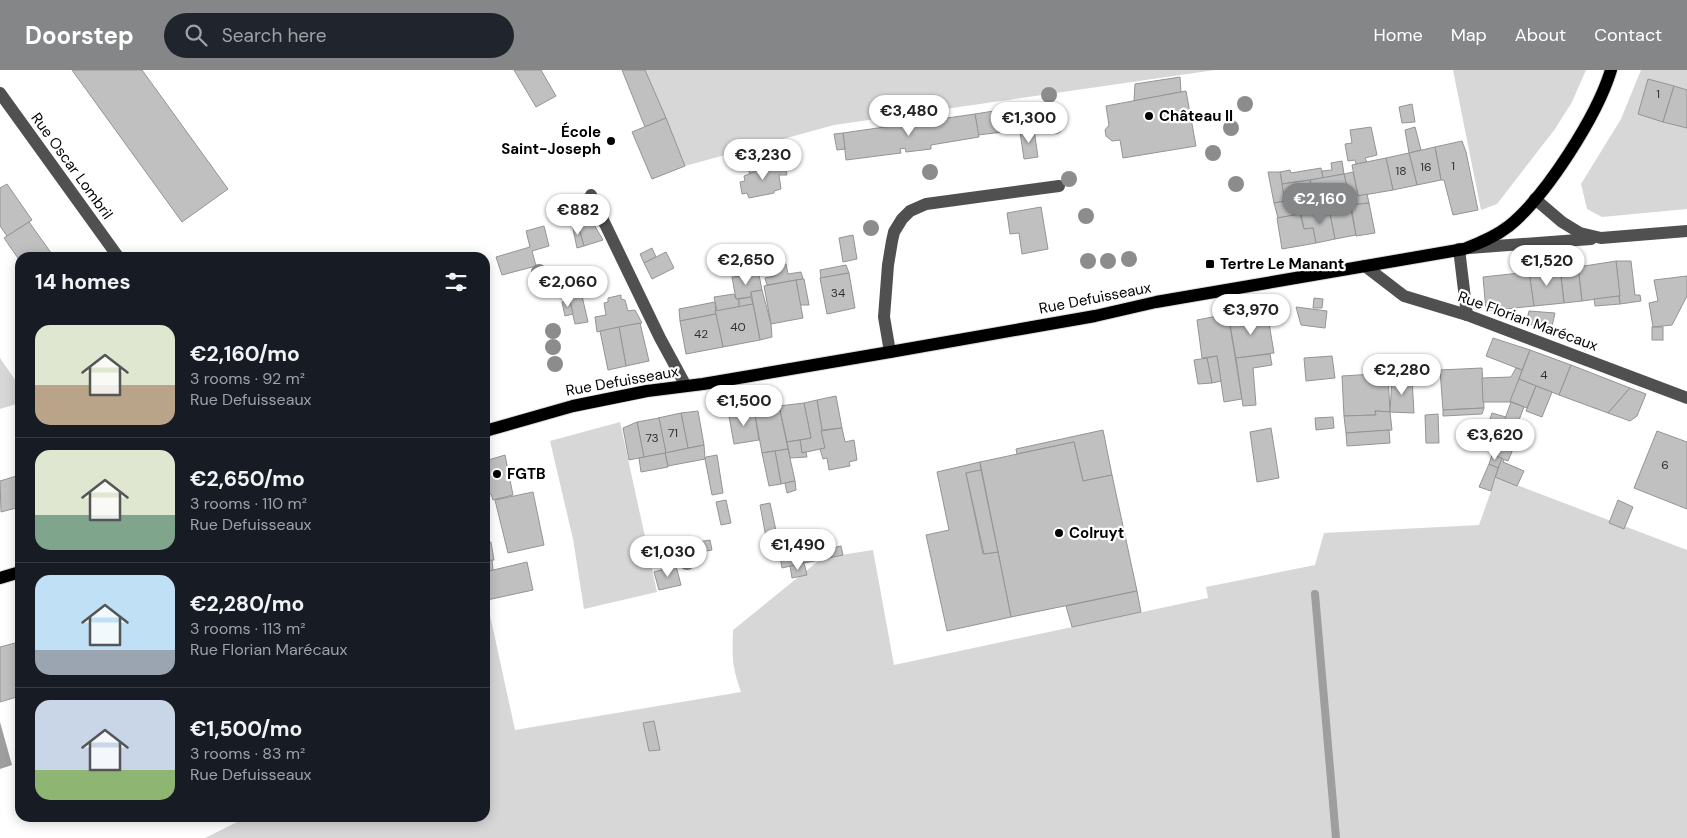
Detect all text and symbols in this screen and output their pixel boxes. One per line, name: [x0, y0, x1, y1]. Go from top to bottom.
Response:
search box: [164, 13, 514, 58]
text: Doorstep: [25, 20, 134, 51]
icon: search: [182, 21, 210, 49]
text: Search here: [222, 23, 327, 48]
text: Home: [1373, 23, 1423, 47]
text: Map: [1451, 23, 1487, 47]
text: About: [1515, 23, 1566, 47]
text: Contact: [1594, 23, 1662, 47]
house number: 1: [1656, 86, 1660, 102]
pin: €3,480: [868, 94, 950, 137]
text: €3,480: [880, 100, 938, 121]
pin: €1,300: [988, 102, 1070, 144]
place label: Château II: [1159, 106, 1233, 126]
text: €1,300: [1002, 107, 1056, 128]
street label: Rue Oscar Lombril: [27, 109, 117, 223]
marker: Château II: [1143, 110, 1155, 122]
place label: École Saint-Joseph: [501, 122, 601, 159]
marker: École Saint-Joseph: [605, 135, 617, 147]
pin: €3,230: [722, 138, 804, 181]
text: €3,230: [735, 144, 791, 165]
house number: 1: [1451, 158, 1455, 174]
house number: 16: [1420, 159, 1432, 175]
house number: 18: [1395, 163, 1407, 179]
pin: €2,160: [1279, 182, 1361, 225]
text: €2,160: [1293, 188, 1347, 209]
pin: €882: [548, 194, 608, 236]
text: €882: [557, 199, 599, 220]
pin: €2,650: [705, 244, 787, 286]
pin: €1,520: [1506, 244, 1588, 287]
text: €2,650: [718, 249, 774, 270]
text: €1,520: [1521, 250, 1573, 271]
place label: Tertre Le Manant: [1220, 254, 1344, 274]
marker: Tertre Le Manant: [1204, 258, 1216, 270]
pin: €2,060: [527, 266, 609, 308]
text: 14 homes: [35, 268, 131, 296]
icon: filters: [442, 268, 470, 296]
text: €2,060: [539, 271, 597, 292]
street label: Rue Defuisseaux: [1037, 277, 1153, 319]
house number: 34: [831, 285, 845, 301]
street label: Rue Florian Marécaux: [1455, 286, 1601, 356]
pin: €3,970: [1210, 294, 1292, 336]
text: €3,970: [1223, 299, 1279, 320]
house number: 40: [730, 319, 746, 335]
house number: 42: [694, 326, 708, 342]
text: €2,160/mo: [190, 340, 300, 368]
icon: home: [75, 345, 135, 405]
pin: €2,280: [1361, 354, 1443, 396]
text: €2,280: [1374, 359, 1430, 380]
street label: Rue Defuisseaux: [564, 361, 680, 401]
house number: 4: [1540, 367, 1548, 383]
text: 3 rooms · 92 m²: [190, 368, 305, 389]
pin: €1,500: [703, 384, 785, 427]
text: Rue Defuisseaux: [190, 389, 312, 410]
text: €1,500: [717, 390, 771, 411]
pin: €3,620: [1454, 418, 1536, 461]
text: €3,620: [1467, 424, 1523, 445]
house number: 71: [668, 425, 678, 441]
house number: 73: [645, 430, 659, 446]
house number: 6: [1661, 457, 1669, 473]
place label: FGTB: [507, 464, 546, 484]
text: €2,650/mo: [190, 465, 305, 493]
marker: FGTB: [491, 468, 503, 480]
icon: home: [75, 470, 135, 530]
text: 3 rooms · 110 m²: [190, 493, 307, 514]
text: Rue Defuisseaux: [190, 514, 312, 535]
place label: Colruyt: [1069, 523, 1124, 543]
marker: Colruyt: [1053, 527, 1065, 539]
pin: €1,490: [757, 528, 839, 571]
text: €1,490: [771, 534, 825, 555]
pin: €1,030: [627, 536, 709, 578]
text: €1,030: [641, 541, 695, 562]
text: €2,280/mo: [190, 590, 304, 618]
icon: home: [75, 595, 135, 655]
text: 3 rooms · 113 m²: [190, 618, 306, 639]
text: Rue Florian Marécaux: [190, 639, 347, 660]
text: €1,500/mo: [190, 715, 302, 743]
icon: home: [75, 720, 135, 780]
text: 3 rooms · 83 m²: [190, 743, 305, 764]
text: Rue Defuisseaux: [190, 764, 312, 785]

